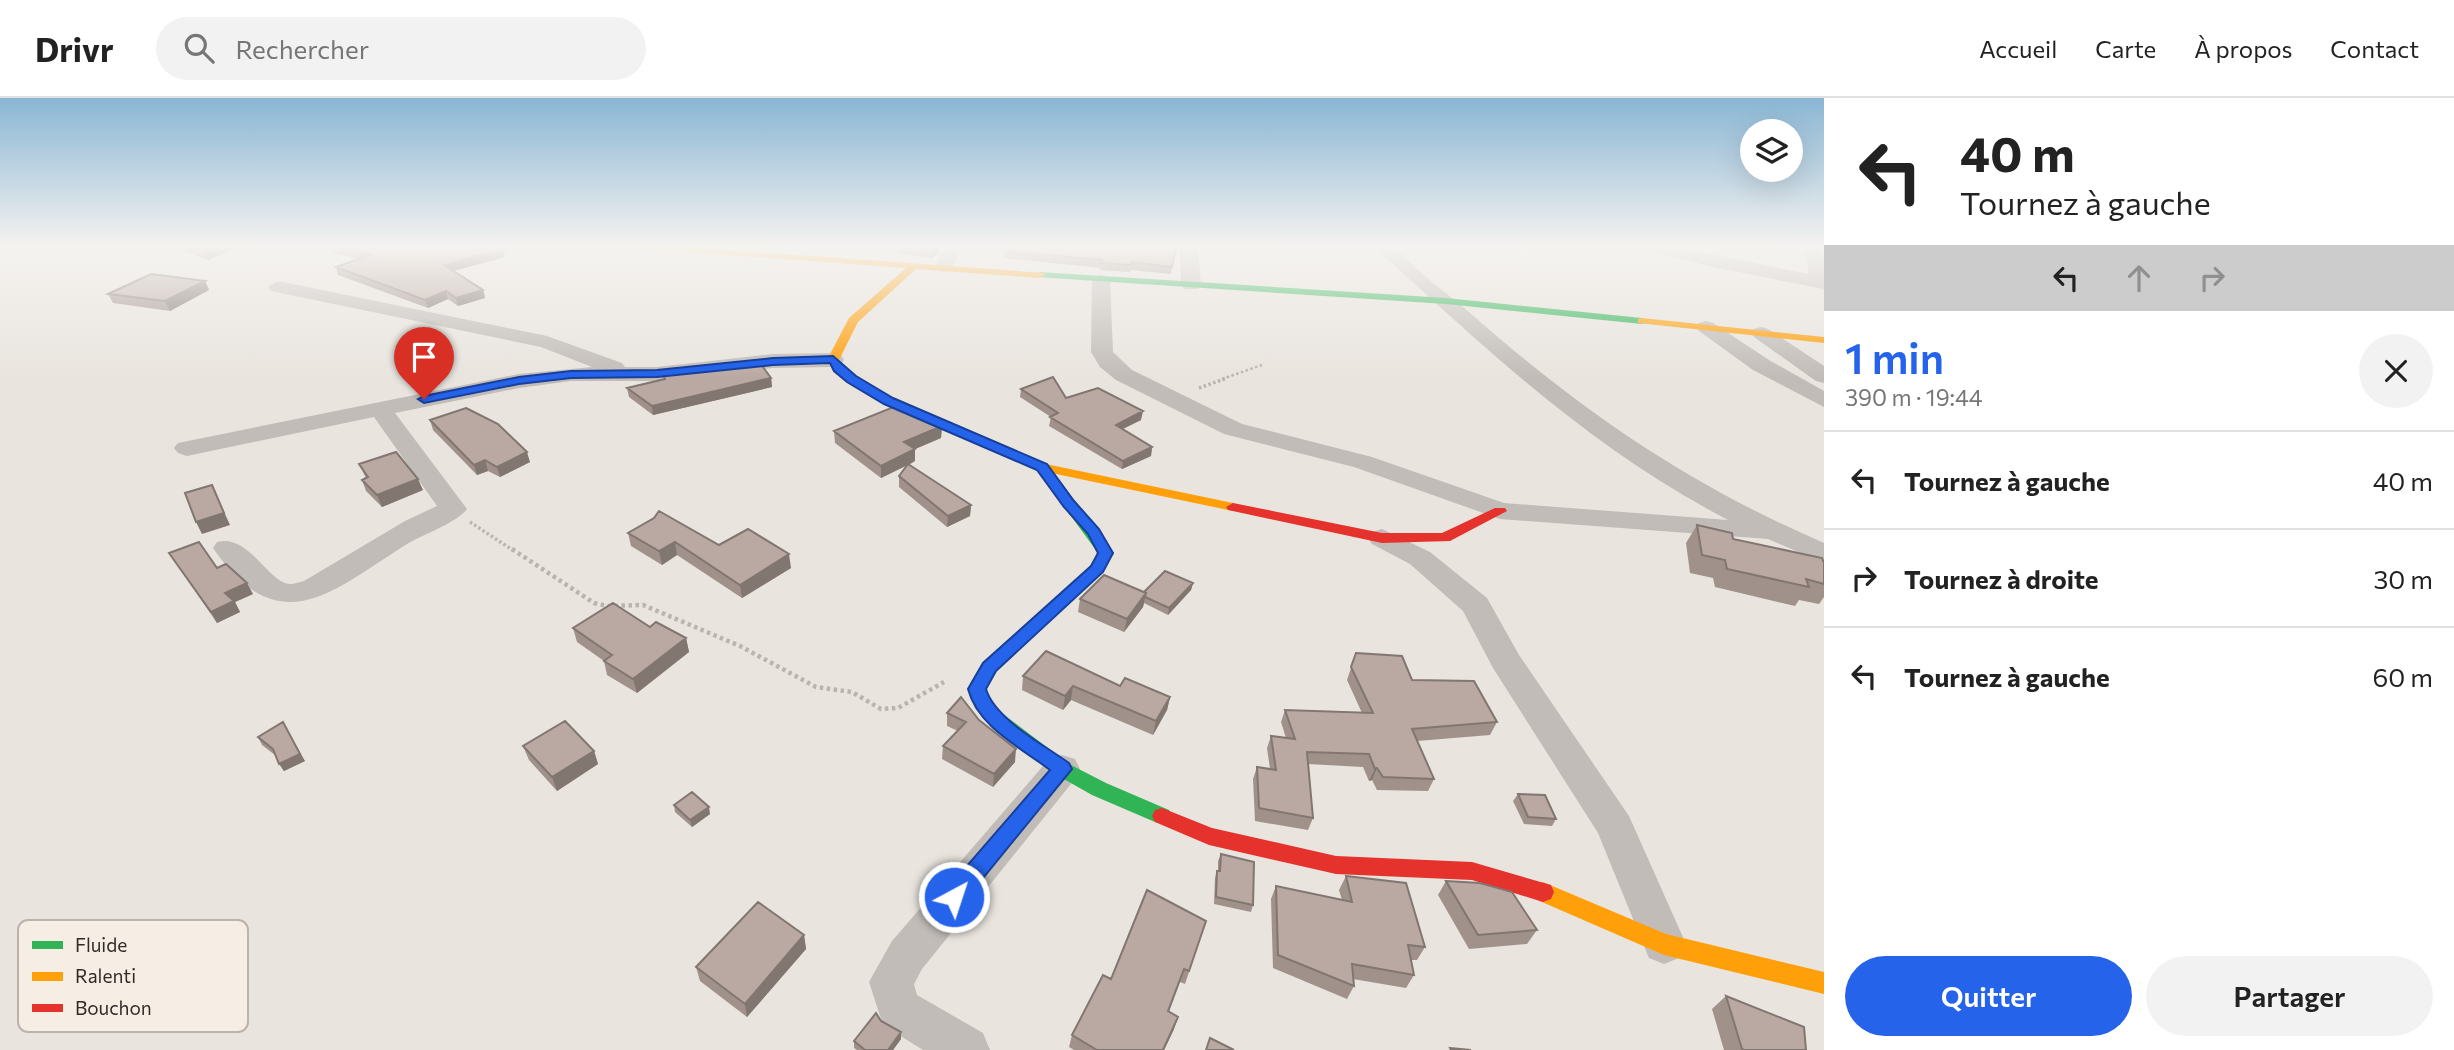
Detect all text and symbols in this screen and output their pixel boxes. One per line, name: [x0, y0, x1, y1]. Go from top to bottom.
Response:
search box: [156, 17, 646, 80]
text: Drivr: [35, 28, 114, 69]
icon: search: [180, 29, 218, 67]
text: Rechercher: [236, 33, 369, 64]
text: Accueil: [1979, 34, 2057, 63]
text: Carte: [2095, 34, 2156, 63]
text: À propos: [2194, 34, 2292, 63]
text: Contact: [2330, 34, 2419, 63]
map controls: [1740, 119, 1803, 182]
button: layers: [1740, 119, 1803, 182]
text: 40 m: [1960, 122, 2075, 182]
icon: left: [1845, 126, 1936, 217]
text: Tournez à gauche: [1960, 182, 2211, 222]
icon: left: [2047, 259, 2085, 297]
icon: ahead: [2120, 259, 2158, 297]
icon: right: [2193, 259, 2231, 297]
pin: [394, 327, 454, 399]
text: 1 min: [1845, 331, 1944, 383]
button: close: [2359, 334, 2433, 408]
icon: arrive: [405, 338, 443, 376]
text: 390 m · 19:44: [1845, 383, 1983, 411]
icon: left: [1845, 461, 1883, 499]
text: Tournez à gauche: [1904, 465, 2110, 496]
text: 40 m: [2373, 465, 2433, 496]
icon: right: [1845, 559, 1883, 597]
text: Tournez à droite: [1904, 563, 2099, 594]
text: 30 m: [2374, 563, 2433, 594]
icon: left: [1845, 657, 1883, 695]
text: Tournez à gauche: [1904, 661, 2110, 692]
text: 60 m: [2373, 661, 2433, 692]
position arrow: [917, 860, 991, 934]
legend: [18, 920, 248, 1032]
text: Fluide: [75, 933, 127, 956]
button: Quitter: [1845, 956, 2132, 1036]
button: Partager: [2146, 956, 2433, 1036]
text: Ralenti: [75, 964, 136, 987]
text: Bouchon: [75, 996, 152, 1019]

